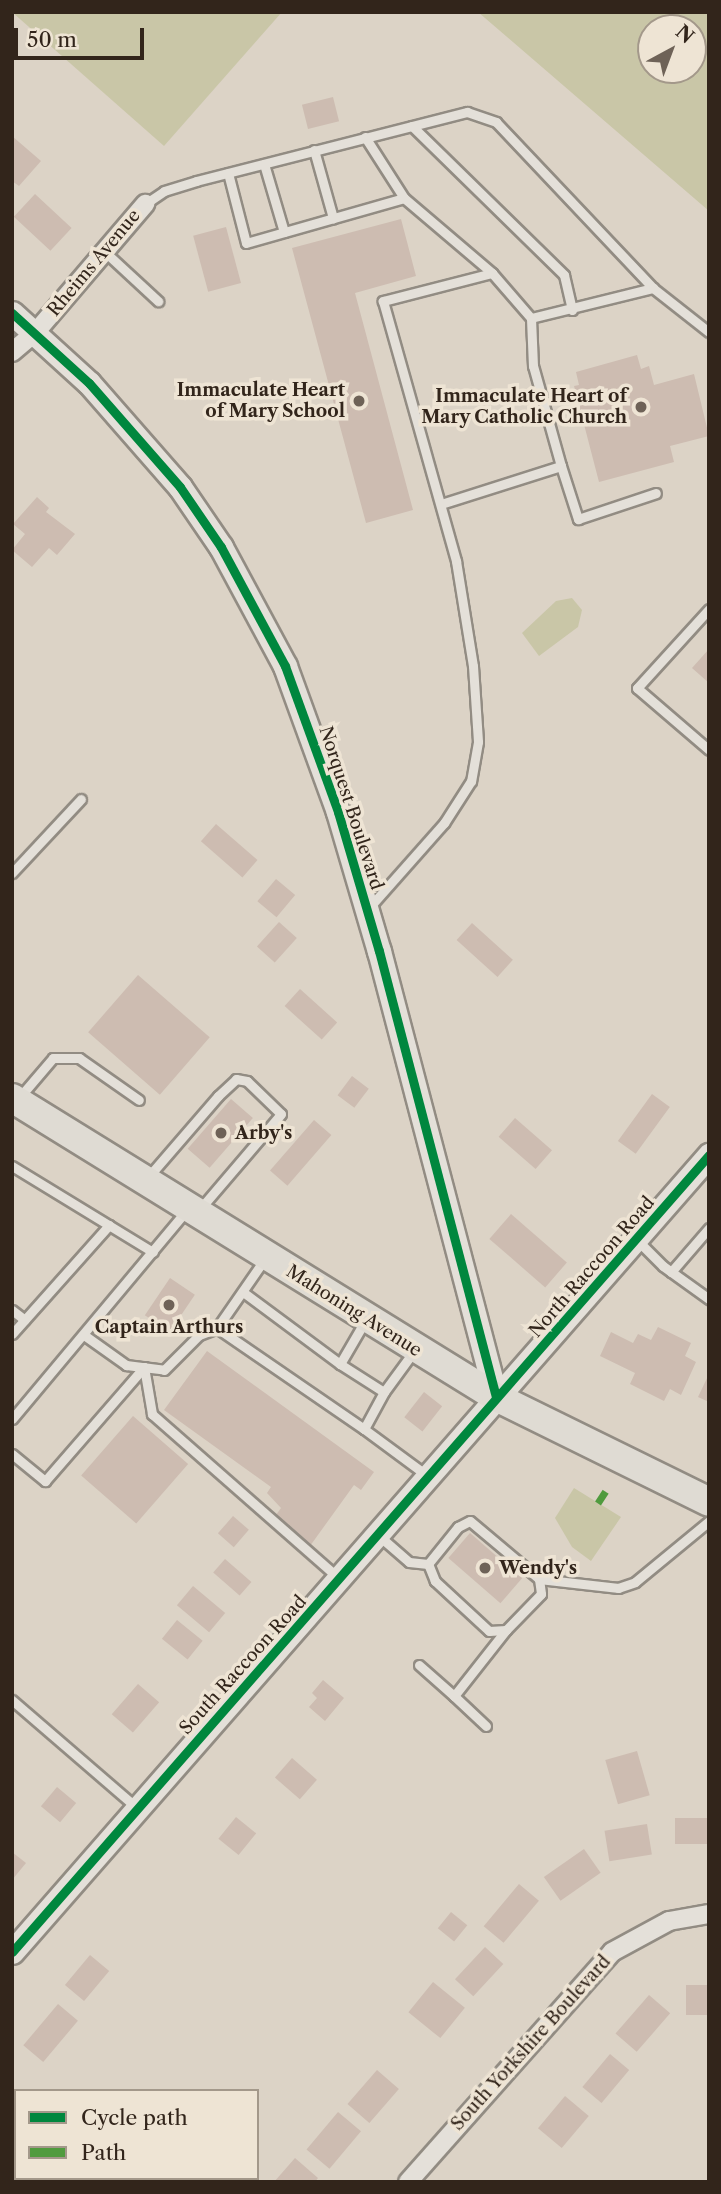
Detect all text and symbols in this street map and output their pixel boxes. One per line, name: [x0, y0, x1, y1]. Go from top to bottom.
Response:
scale bar: [18, 14, 147, 58]
north arrow: [637, 14, 707, 84]
text: N: [671, 20, 699, 48]
text: 50 m: [27, 27, 77, 52]
street label: Rheims Avenue: [43, 205, 145, 321]
place label: Immaculate Heart of Mary School: [177, 380, 345, 422]
place label: Immaculate Heart of Mary Catholic Church: [421, 386, 627, 428]
marker: Immaculate Heart of Mary School: [351, 393, 367, 409]
marker: Immaculate Heart of Mary Catholic Church: [633, 399, 649, 415]
street label: Norquest Boulevard: [314, 724, 388, 892]
place label: Arby's: [235, 1122, 292, 1144]
marker: Arby's: [213, 1125, 229, 1141]
street label: North Raccoon Road: [525, 1192, 659, 1342]
street label: Mahoning Avenue: [282, 1260, 426, 1362]
marker: Captain Arthurs: [161, 1297, 177, 1313]
place label: Captain Arthurs: [94, 1316, 244, 1338]
place label: Wendy's: [499, 1557, 577, 1579]
marker: Wendy's: [477, 1560, 493, 1576]
street label: South Raccoon Road: [175, 1591, 311, 1739]
street label: South Yorkshire Boulevard: [446, 1951, 616, 2135]
legend: [14, 2089, 259, 2180]
text: Cycle path: [81, 2105, 188, 2130]
text: Path: [81, 2140, 126, 2165]

